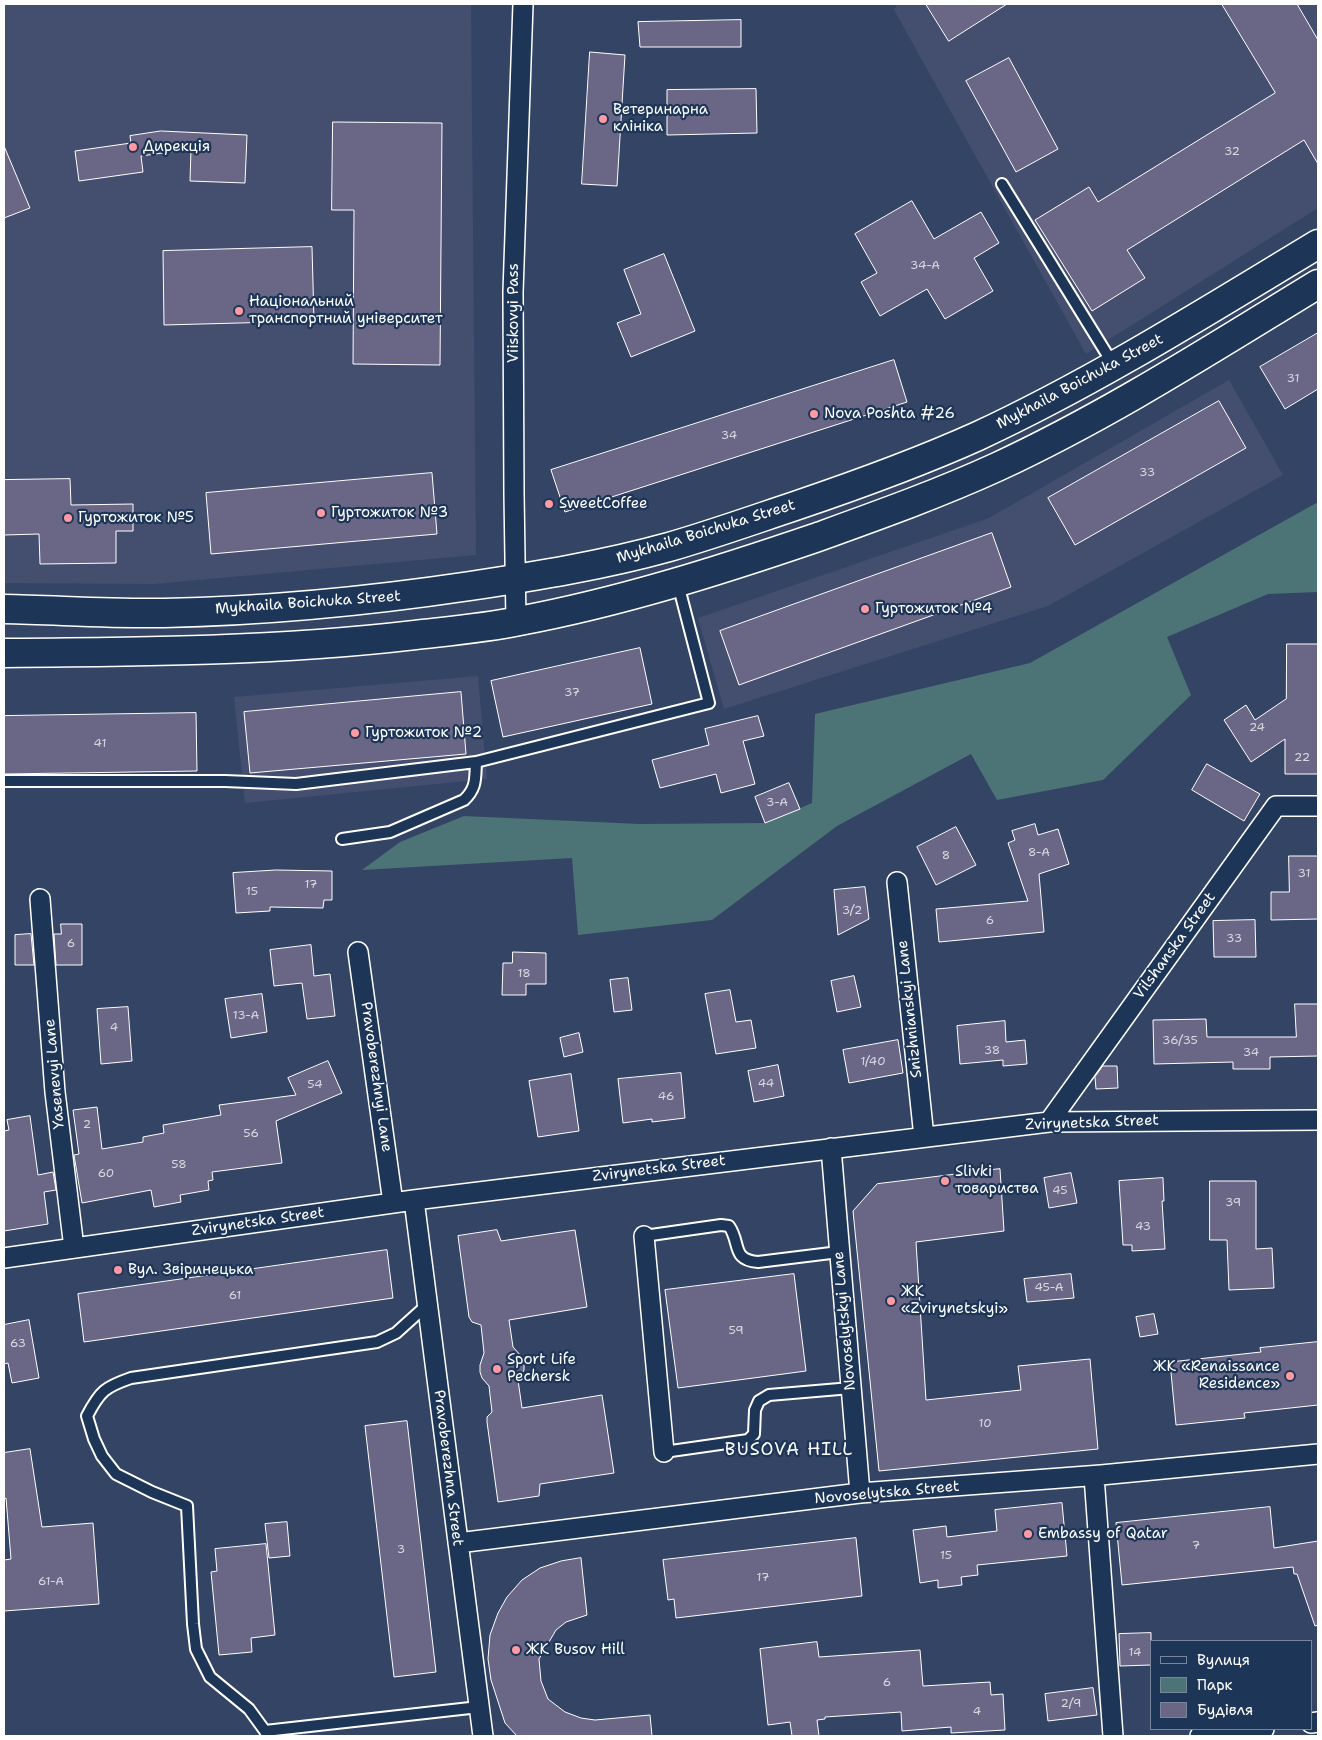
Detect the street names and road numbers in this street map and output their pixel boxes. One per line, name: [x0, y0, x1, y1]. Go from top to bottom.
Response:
street label: Viiskovyi Pass: [505, 263, 523, 363]
street label: Mykhaila Boichuka Street: [994, 330, 1166, 434]
street label: Mykhaila Boichuka Street: [614, 496, 798, 568]
street label: Mykhaila Boichuka Street: [215, 588, 401, 618]
street label: Vilshanska Street: [1130, 889, 1220, 1003]
street label: Snizhnianskyi Lane: [894, 939, 926, 1079]
street label: Pravoberezhnyi Lane: [357, 1001, 395, 1153]
street label: Yasenevyi Lane: [41, 1018, 69, 1130]
street label: Zvirynetska Street: [1025, 1112, 1159, 1134]
street label: Zvirynetska Street: [591, 1152, 727, 1186]
street label: Zvirynetska Street: [190, 1204, 326, 1240]
street label: Novoselytskyi Lane: [830, 1251, 860, 1391]
street label: Pravoberezhna Street: [429, 1389, 467, 1547]
street label: Novoselytska Street: [814, 1478, 960, 1508]

